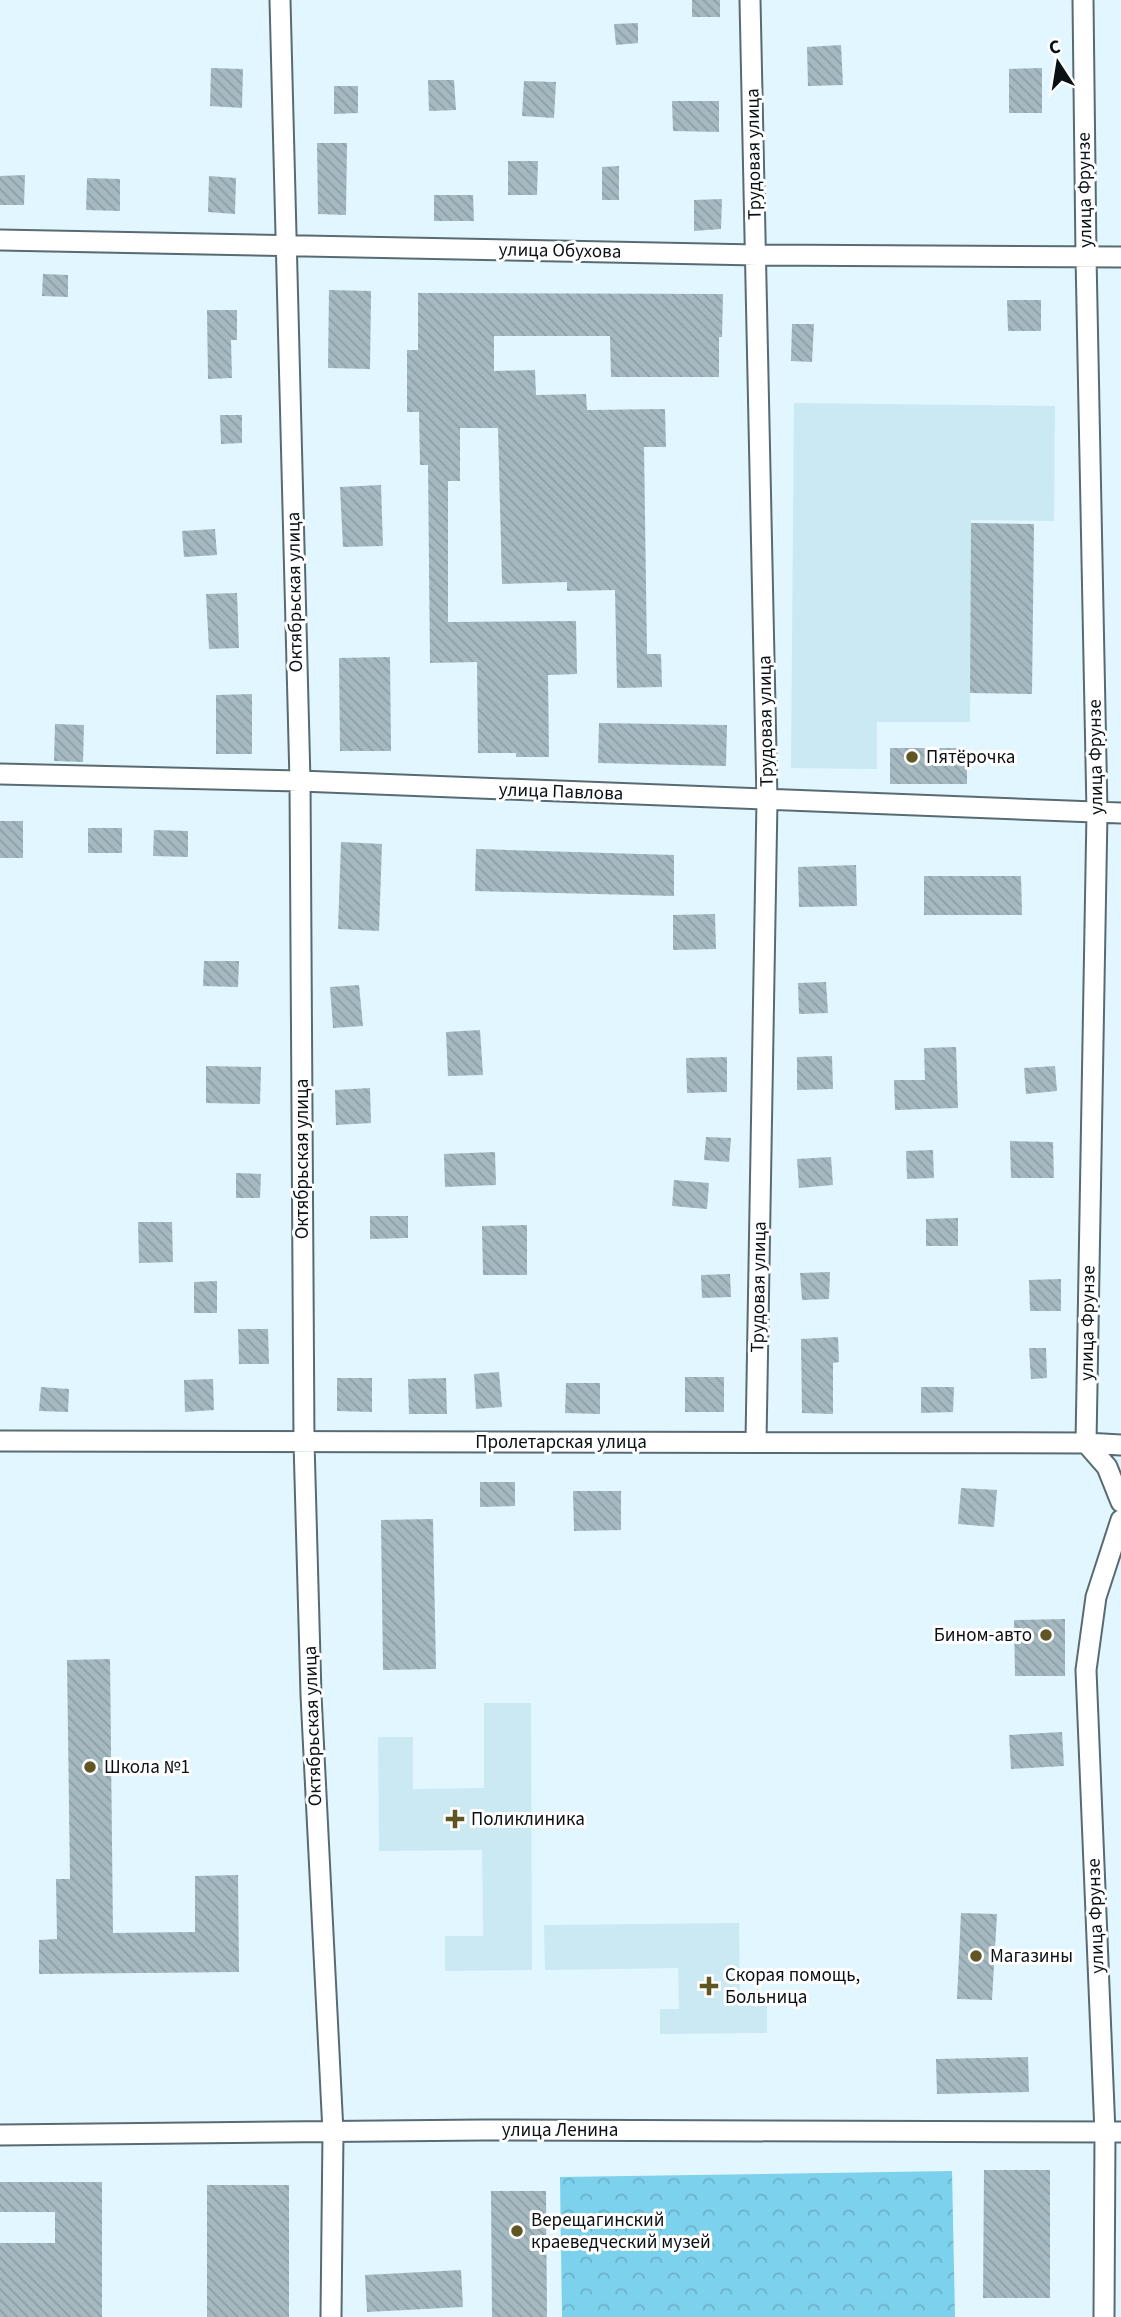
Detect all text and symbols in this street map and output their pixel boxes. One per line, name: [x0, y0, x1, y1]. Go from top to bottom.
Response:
north arrow: [1023, 28, 1093, 98]
text: С: [1047, 33, 1063, 62]
street label: Трудовая улица: [739, 88, 769, 220]
street label: улица Фрунзе: [1070, 132, 1100, 248]
street label: улица Обухова: [498, 236, 622, 266]
street label: Октябрьская улица: [280, 511, 310, 673]
street label: Трудовая улица: [751, 655, 781, 787]
street label: улица Фрунзе: [1081, 699, 1111, 815]
place label: Пятёрочка: [926, 744, 1015, 771]
marker: Пятёрочка: [904, 749, 920, 765]
street label: улица Павлова: [498, 776, 624, 808]
street label: Октябрьская улица: [289, 1079, 316, 1239]
street label: Трудовая улица: [744, 1221, 774, 1353]
street label: улица Фрунзе: [1073, 1265, 1103, 1381]
street label: Пролетарская улица: [475, 1429, 647, 1456]
place label: Бином-авто: [934, 1622, 1032, 1649]
marker: Бином-авто: [1038, 1627, 1054, 1643]
street label: Октябрьская улица: [297, 1645, 329, 1807]
place label: Школа №1: [104, 1754, 190, 1781]
marker: Школа №1: [82, 1759, 98, 1775]
place label: Поликлиника: [471, 1806, 585, 1833]
marker: Поликлиника: [445, 1809, 465, 1829]
street label: улица Фрунзе: [1080, 1858, 1112, 1974]
place label: Магазины: [990, 1943, 1073, 1970]
marker: Магазины: [968, 1948, 984, 1964]
place label: Скорая помощь, Больница: [725, 1962, 860, 2011]
marker: Скорая помощь, Больница: [699, 1976, 719, 1996]
street label: улица Ленина: [502, 2117, 618, 2144]
place label: Верещагинский краеведческий музей: [531, 2207, 711, 2256]
marker: Верещагинский краеведческий музей: [509, 2223, 525, 2239]

